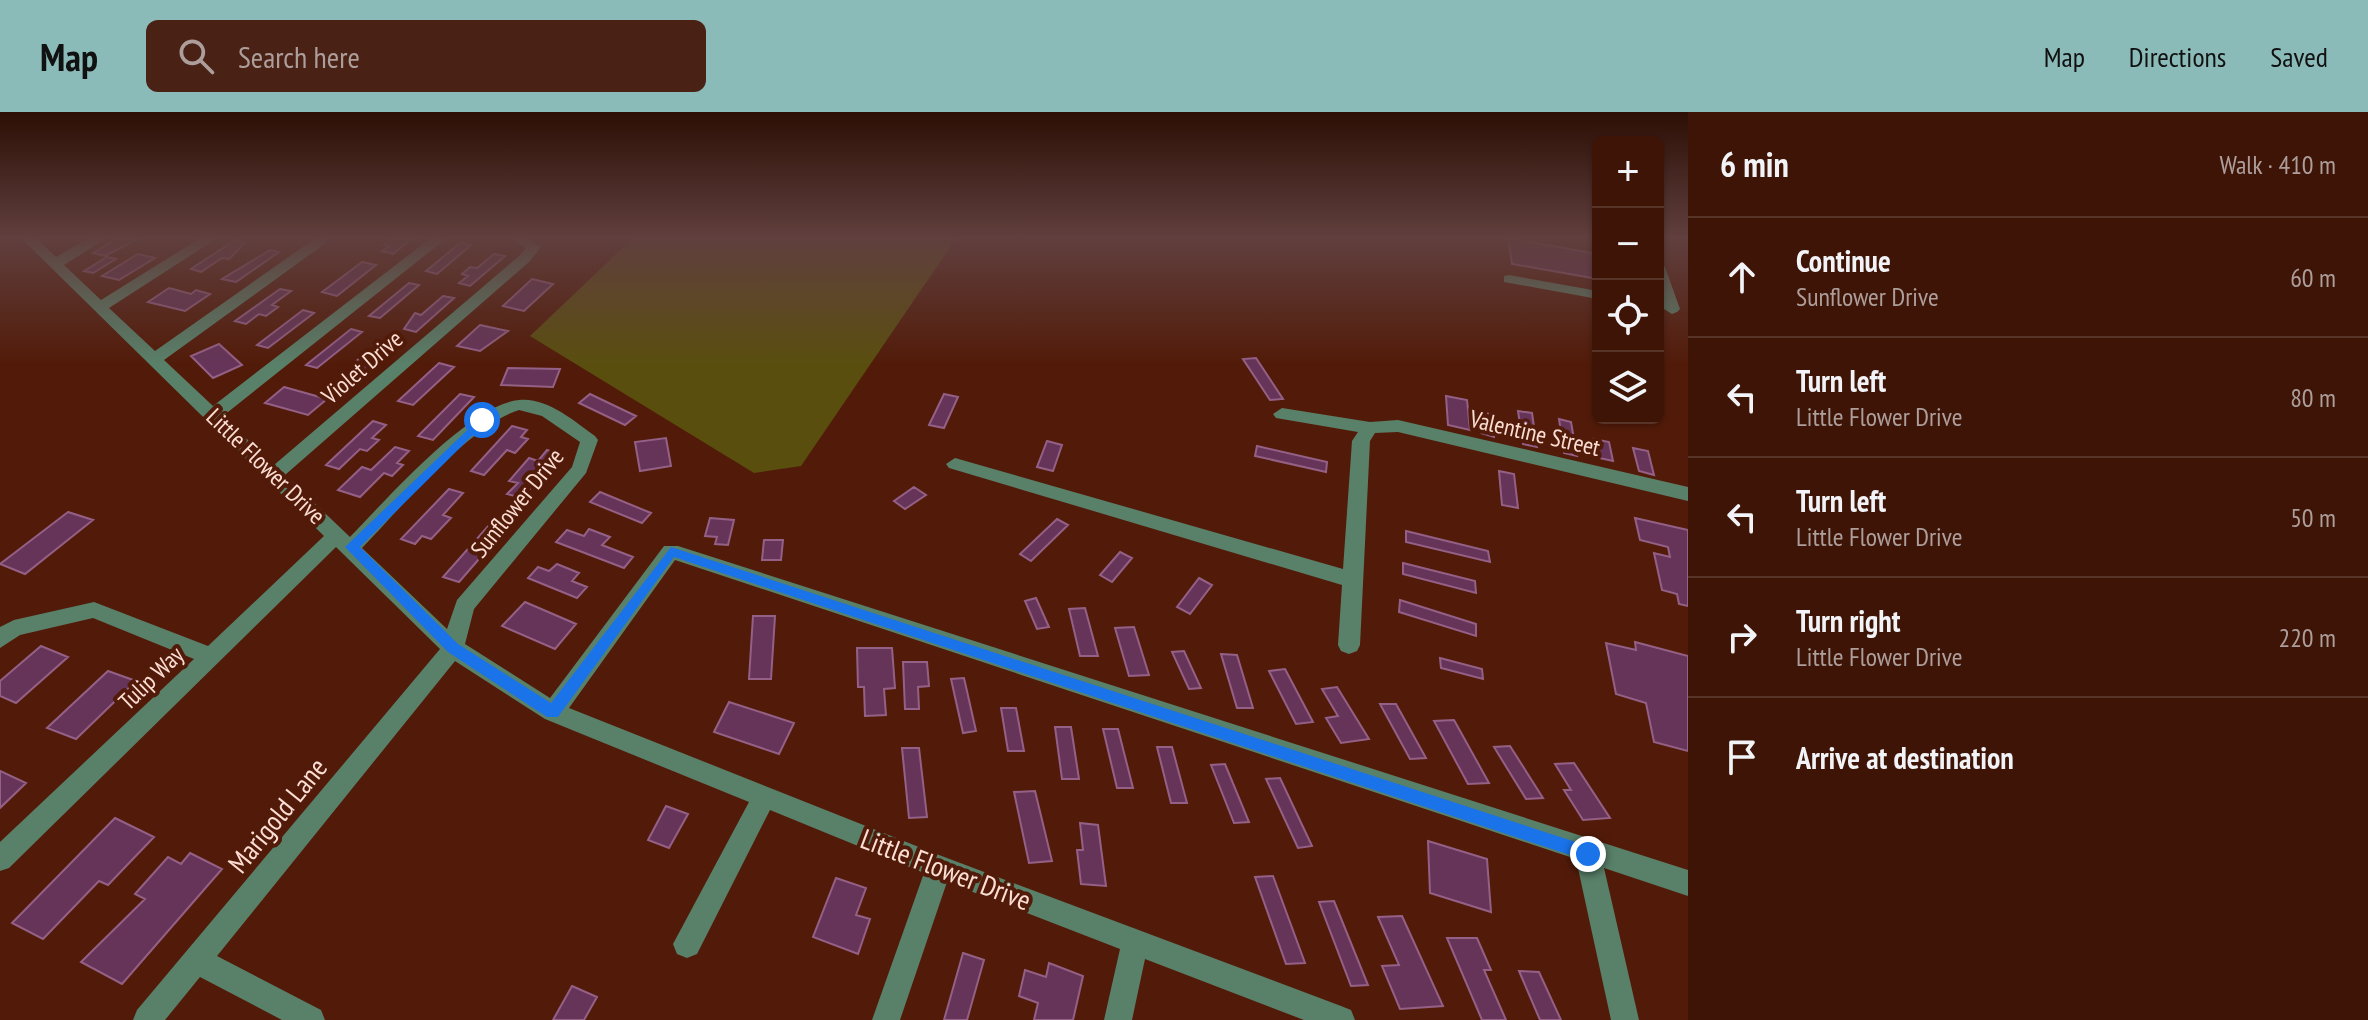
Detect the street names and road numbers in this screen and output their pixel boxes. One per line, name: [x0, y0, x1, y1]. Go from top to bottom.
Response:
street label: Violet Drive: [314, 323, 409, 411]
street label: Little Flower Drive: [200, 401, 332, 531]
street label: Valentine Street: [1466, 403, 1604, 463]
street label: Sunflower Drive: [463, 442, 571, 564]
street label: Tulip Way: [112, 639, 190, 717]
street label: Marigold Lane: [219, 750, 335, 880]
street label: Little Flower Drive: [856, 820, 1036, 918]

